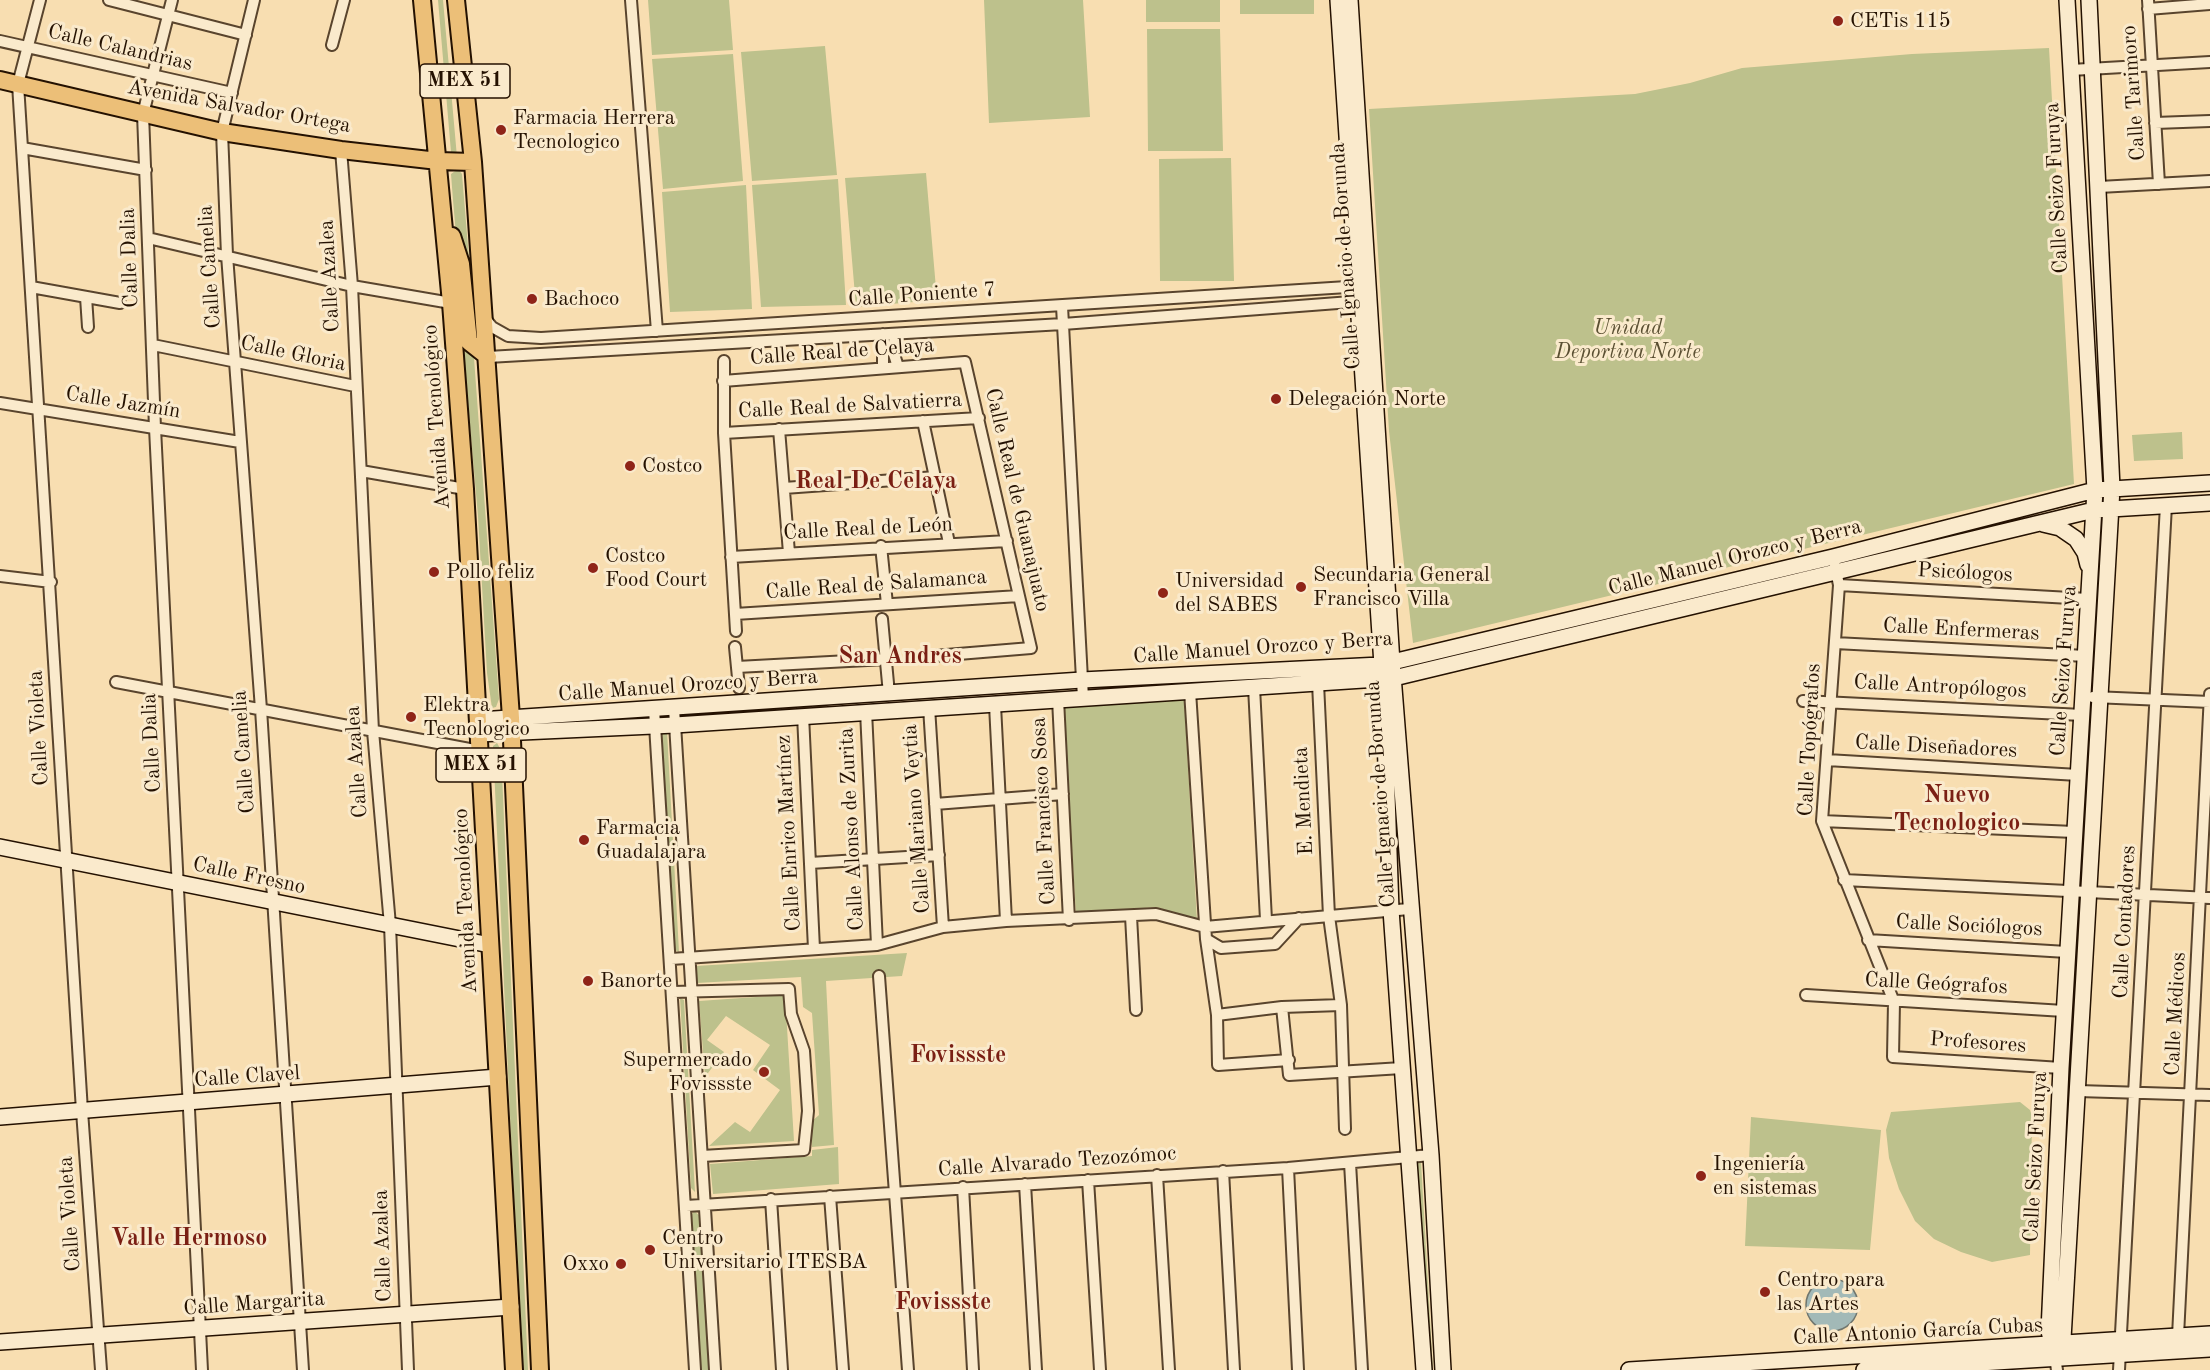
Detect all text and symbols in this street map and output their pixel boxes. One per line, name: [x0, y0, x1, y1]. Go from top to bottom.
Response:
place label: CETis 115: [1850, 8, 1951, 34]
marker: CETis 115: [1831, 14, 1845, 28]
street label: Calle Calandrias: [45, 19, 195, 77]
street label: Calle Tarimoro: [2117, 24, 2151, 162]
road number: MEX 51: [420, 64, 510, 98]
street label: Avenida Salvador Ortega: [125, 75, 353, 139]
street label: Calle Seizo Furuya: [2040, 102, 2074, 274]
place label: Farmacia Herrera Tecnologico: [513, 105, 675, 155]
marker: Farmacia Herrera Tecnologico: [494, 123, 508, 137]
street label: Calle Ignacio de Borunda: [1325, 142, 1367, 370]
street label: Calle Camelia: [193, 204, 227, 330]
street label: Calle Dalia: [116, 208, 144, 308]
street label: Calle Azalea: [314, 219, 346, 333]
street label: Calle Poniente 7: [847, 277, 997, 313]
place label: Bachoco: [544, 286, 619, 312]
marker: Bachoco: [525, 292, 539, 306]
park label: Unidad Deportiva Norte: [1555, 315, 1701, 365]
street label: Avenida Tecnológico: [418, 324, 456, 510]
street label: Calle Gloria: [238, 331, 348, 377]
street label: Calle Real de Celaya: [749, 333, 935, 371]
street label: Calle Jazmín: [64, 381, 182, 425]
street label: Calle Real de Guanajuato: [979, 386, 1055, 614]
place label: Delegación Norte: [1288, 386, 1446, 412]
street label: Calle Real de Salvatierra: [737, 388, 963, 424]
marker: Delegación Norte: [1269, 392, 1283, 406]
place label: Costco: [642, 453, 703, 479]
marker: Costco: [623, 459, 637, 473]
district label: Real De Celaya: [795, 468, 957, 496]
street label: Calle Real de León: [782, 512, 954, 546]
street label: Calle Manuel Orozco y Berra: [1606, 514, 1864, 602]
place label: Costco Food Court: [605, 543, 707, 593]
street label: Psicólogos: [1917, 558, 2013, 588]
place label: Pollo feliz: [446, 559, 534, 585]
marker: Costco Food Court: [586, 561, 600, 575]
place label: Secundaria General Francisco Villa: [1313, 562, 1490, 612]
marker: Pollo feliz: [427, 565, 441, 579]
street label: Calle Real de Salamanca: [764, 565, 988, 605]
place label: Universidad del SABES: [1175, 568, 1284, 618]
marker: Secundaria General Francisco Villa: [1294, 580, 1308, 594]
street label: Calle Seizo Furuya: [2045, 585, 2083, 757]
marker: Universidad del SABES: [1156, 586, 1170, 600]
street label: Calle Enfermeras: [1882, 613, 2040, 647]
street label: Calle Manuel Orozco y Berra: [1132, 626, 1394, 670]
district label: San Andres: [838, 643, 962, 671]
street label: Calle Topógrafos: [1793, 663, 1827, 817]
street label: Calle Manuel Orozco y Berra: [557, 664, 819, 708]
street label: Calle Violeta: [23, 670, 55, 786]
street label: Calle Antropólogos: [1853, 670, 2027, 704]
street label: Calle Ignacio de Borunda: [1360, 680, 1402, 908]
street label: Calle Camelia: [227, 689, 261, 815]
place label: Elektra Tecnologico: [423, 692, 530, 742]
street label: Calle Dalia: [137, 693, 167, 793]
street label: Calle Azalea: [341, 705, 373, 819]
marker: Elektra Tecnologico: [404, 710, 418, 724]
street label: Calle Francisco Sosa: [1026, 716, 1062, 906]
street label: Calle Mariano Veytia: [898, 723, 936, 915]
street label: Calle Alonso de Zurita: [834, 727, 870, 931]
street label: Calle Diseñadores: [1854, 730, 2018, 764]
street label: Calle Enrico Martínez: [771, 734, 807, 932]
street label: E. Mendieta: [1289, 746, 1319, 856]
road number: MEX 51: [436, 748, 526, 782]
district label: Nuevo Tecnologico: [1894, 782, 2020, 838]
street label: Avenida Tecnológico: [449, 808, 483, 994]
place label: Farmacia Guadalajara: [596, 815, 706, 865]
marker: Farmacia Guadalajara: [577, 833, 591, 847]
street label: Calle Contadores: [2108, 845, 2142, 999]
street label: Calle Fresno: [190, 852, 308, 900]
street label: Calle Sociólogos: [1895, 910, 2043, 942]
street label: Calle Médicos: [2160, 951, 2192, 1077]
place label: Banorte: [600, 968, 672, 994]
street label: Calle Geógrafos: [1864, 968, 2008, 1000]
marker: Banorte: [581, 974, 595, 988]
street label: Profesores: [1929, 1027, 2027, 1059]
district label: Fovissste: [910, 1042, 1006, 1070]
place label: Supermercado Fovissste: [623, 1047, 752, 1097]
street label: Calle Clavel: [193, 1061, 301, 1093]
marker: Supermercado Fovissste: [757, 1065, 771, 1079]
street label: Calle Seizo Furuya: [2019, 1071, 2053, 1243]
street label: Calle Alvarado Tezozómoc: [937, 1141, 1177, 1183]
place label: Ingeniería en sistemas: [1713, 1151, 1817, 1201]
street label: Calle Violeta: [53, 1155, 87, 1273]
marker: Ingeniería en sistemas: [1694, 1169, 1708, 1183]
street label: Calle Azalea: [368, 1189, 398, 1303]
district label: Valle Hermoso: [111, 1225, 267, 1253]
place label: Centro Universitario ITESBA: [662, 1225, 867, 1275]
marker: Centro Universitario ITESBA: [643, 1243, 657, 1257]
place label: Oxxo: [563, 1251, 609, 1277]
marker: Oxxo: [614, 1257, 628, 1271]
place label: Centro para las Artes: [1777, 1267, 1885, 1317]
marker: Centro para las Artes: [1758, 1285, 1772, 1299]
street label: Calle Margarita: [182, 1286, 326, 1322]
district label: Fovissste: [895, 1289, 991, 1317]
street label: Calle Antonio García Cubas: [1792, 1313, 2044, 1351]

